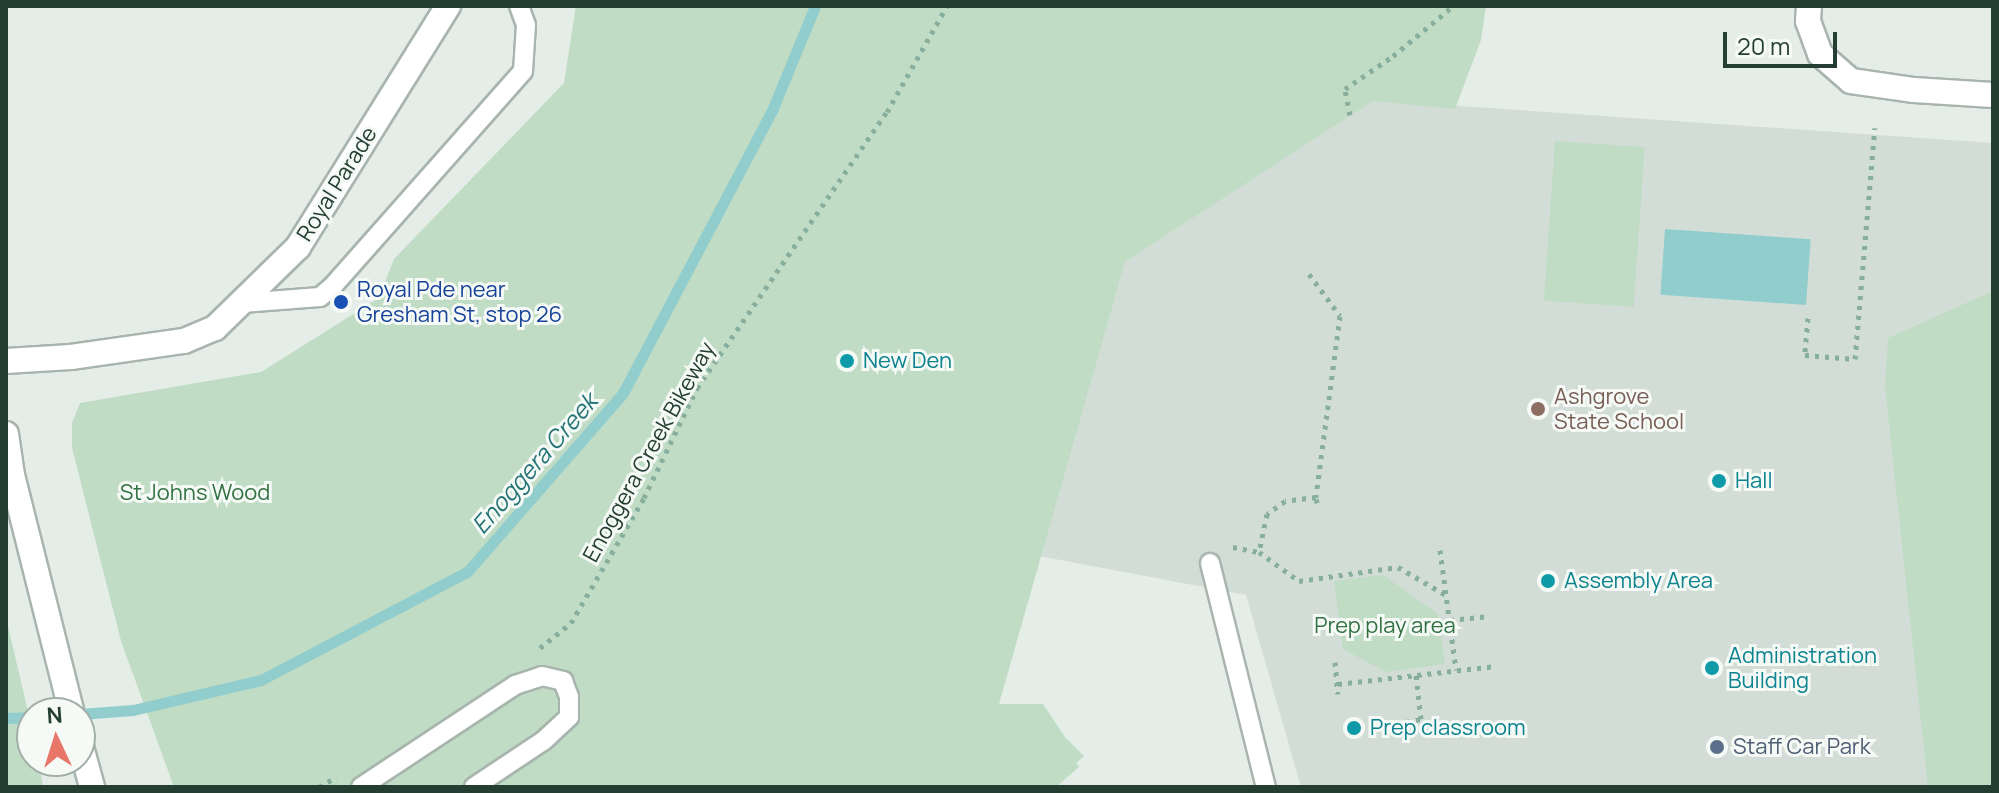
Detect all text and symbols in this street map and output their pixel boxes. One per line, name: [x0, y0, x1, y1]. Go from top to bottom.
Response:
scale bar: [1727, 16, 1841, 66]
text: 20 m: [1737, 29, 1790, 62]
street label: Royal Parade: [291, 122, 383, 246]
place label: Royal Pde near Gresham St, stop 26: [357, 276, 562, 328]
marker: Royal Pde near Gresham St, stop 26: [332, 293, 350, 311]
street label: Enoggera Creek Bikeway: [578, 338, 720, 566]
place label: New Den: [863, 348, 952, 374]
marker: New Den: [838, 352, 856, 370]
place label: Ashgrove State School: [1554, 383, 1684, 434]
water label: Enoggera Creek: [465, 387, 603, 539]
marker: Ashgrove State School: [1529, 400, 1547, 418]
place label: Hall: [1735, 468, 1773, 494]
marker: Hall: [1710, 472, 1728, 490]
park label: St Johns Wood: [120, 480, 270, 506]
place label: Assembly Area: [1564, 568, 1713, 594]
marker: Assembly Area: [1539, 572, 1557, 590]
park label: Prep play area: [1314, 613, 1456, 639]
place label: Administration Building: [1728, 642, 1877, 694]
marker: Administration Building: [1703, 659, 1721, 677]
north arrow: [16, 697, 96, 777]
text: N: [46, 700, 63, 731]
place label: Prep classroom: [1370, 715, 1526, 741]
marker: Prep classroom: [1345, 719, 1363, 737]
place label: Staff Car Park: [1733, 734, 1871, 760]
marker: Staff Car Park: [1708, 738, 1726, 756]

